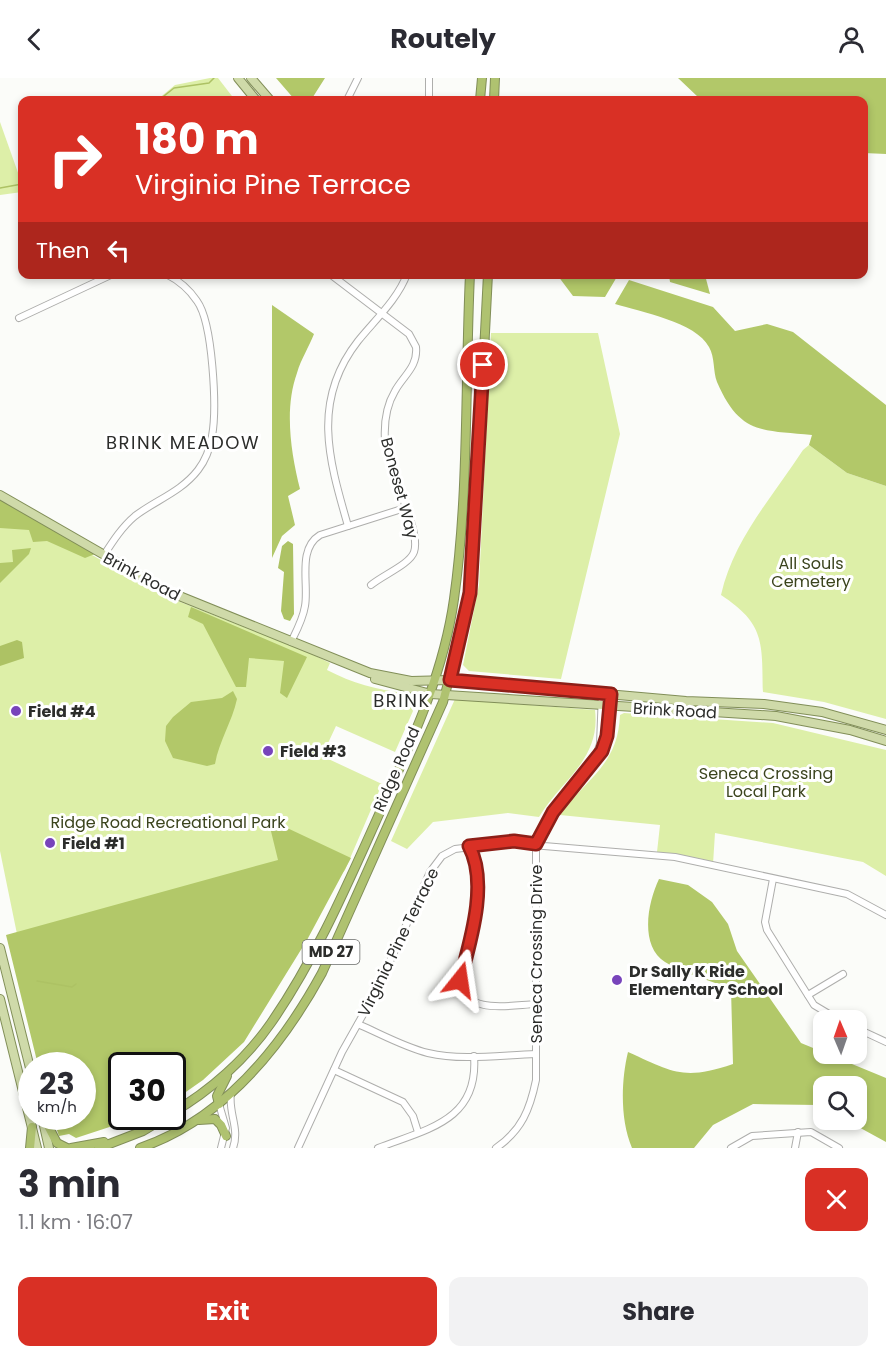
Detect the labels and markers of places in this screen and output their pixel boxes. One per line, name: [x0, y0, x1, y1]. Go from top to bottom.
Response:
pin: [457, 339, 508, 390]
place label: Field #4: [28, 700, 96, 723]
marker: Field #4: [9, 704, 23, 718]
place label: Field #3: [280, 740, 346, 763]
marker: Field #3: [261, 744, 275, 758]
place label: Field #1: [62, 832, 125, 855]
marker: Field #1: [43, 836, 57, 850]
place label: Dr Sally K Ride Elementary School: [629, 960, 783, 1001]
marker: Dr Sally K Ride Elementary School: [610, 973, 624, 987]

